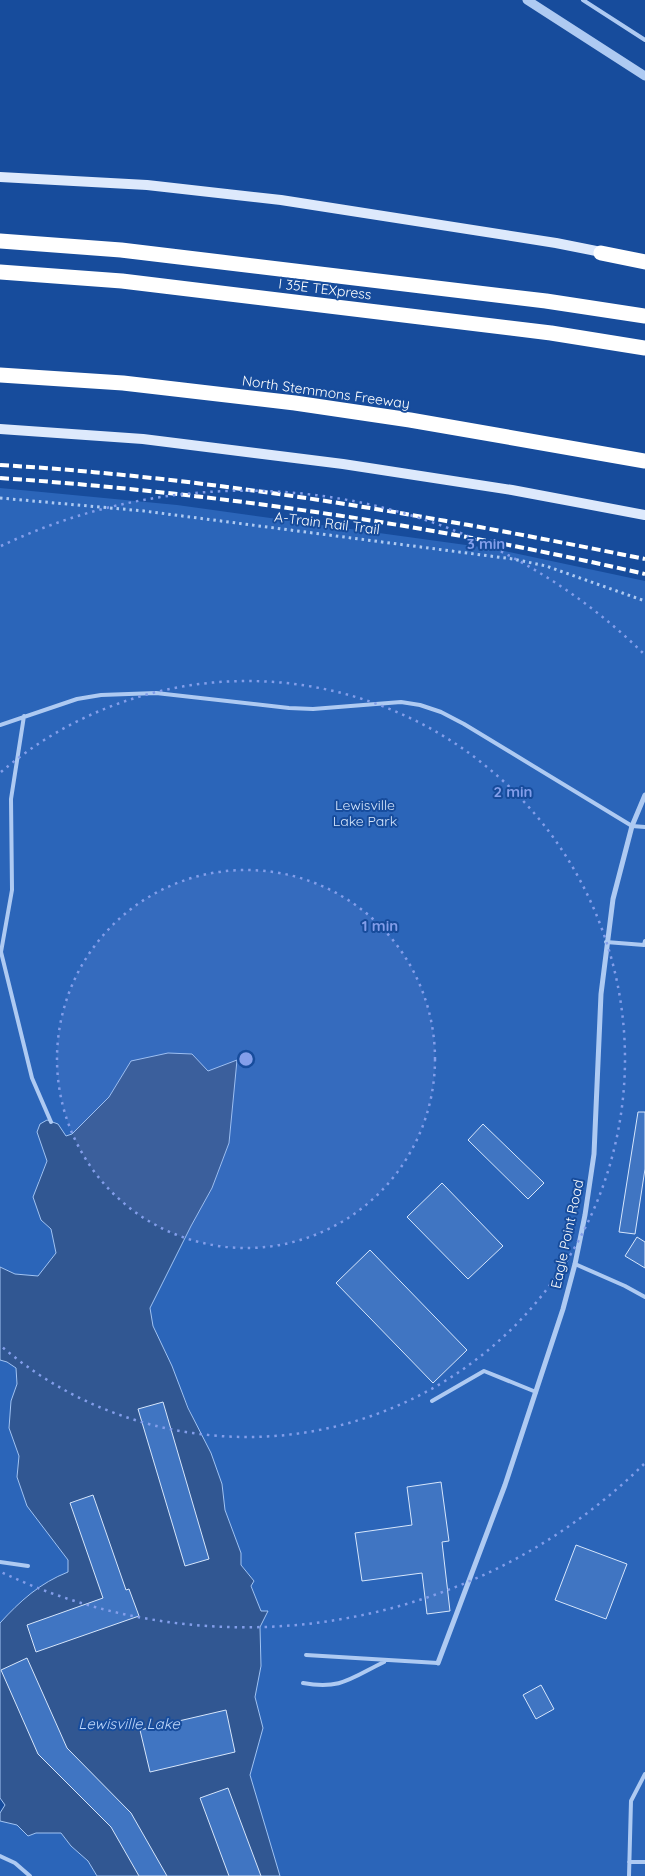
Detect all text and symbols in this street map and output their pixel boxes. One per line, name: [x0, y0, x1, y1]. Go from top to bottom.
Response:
street label: I 35E TEXpress: [277, 274, 373, 304]
street label: North Stemmons Freeway: [241, 371, 411, 413]
street label: A-Train Rail Trail: [273, 508, 381, 538]
text: 3 min: [467, 534, 505, 553]
text: 2 min: [493, 782, 533, 801]
park label: Lewisville Lake Park: [333, 796, 397, 830]
text: 1 min: [362, 916, 398, 935]
centre of rings: [237, 1050, 255, 1068]
street label: Eagle Point Road: [547, 1178, 587, 1290]
water label: Lewisville Lake: [78, 1714, 180, 1733]

